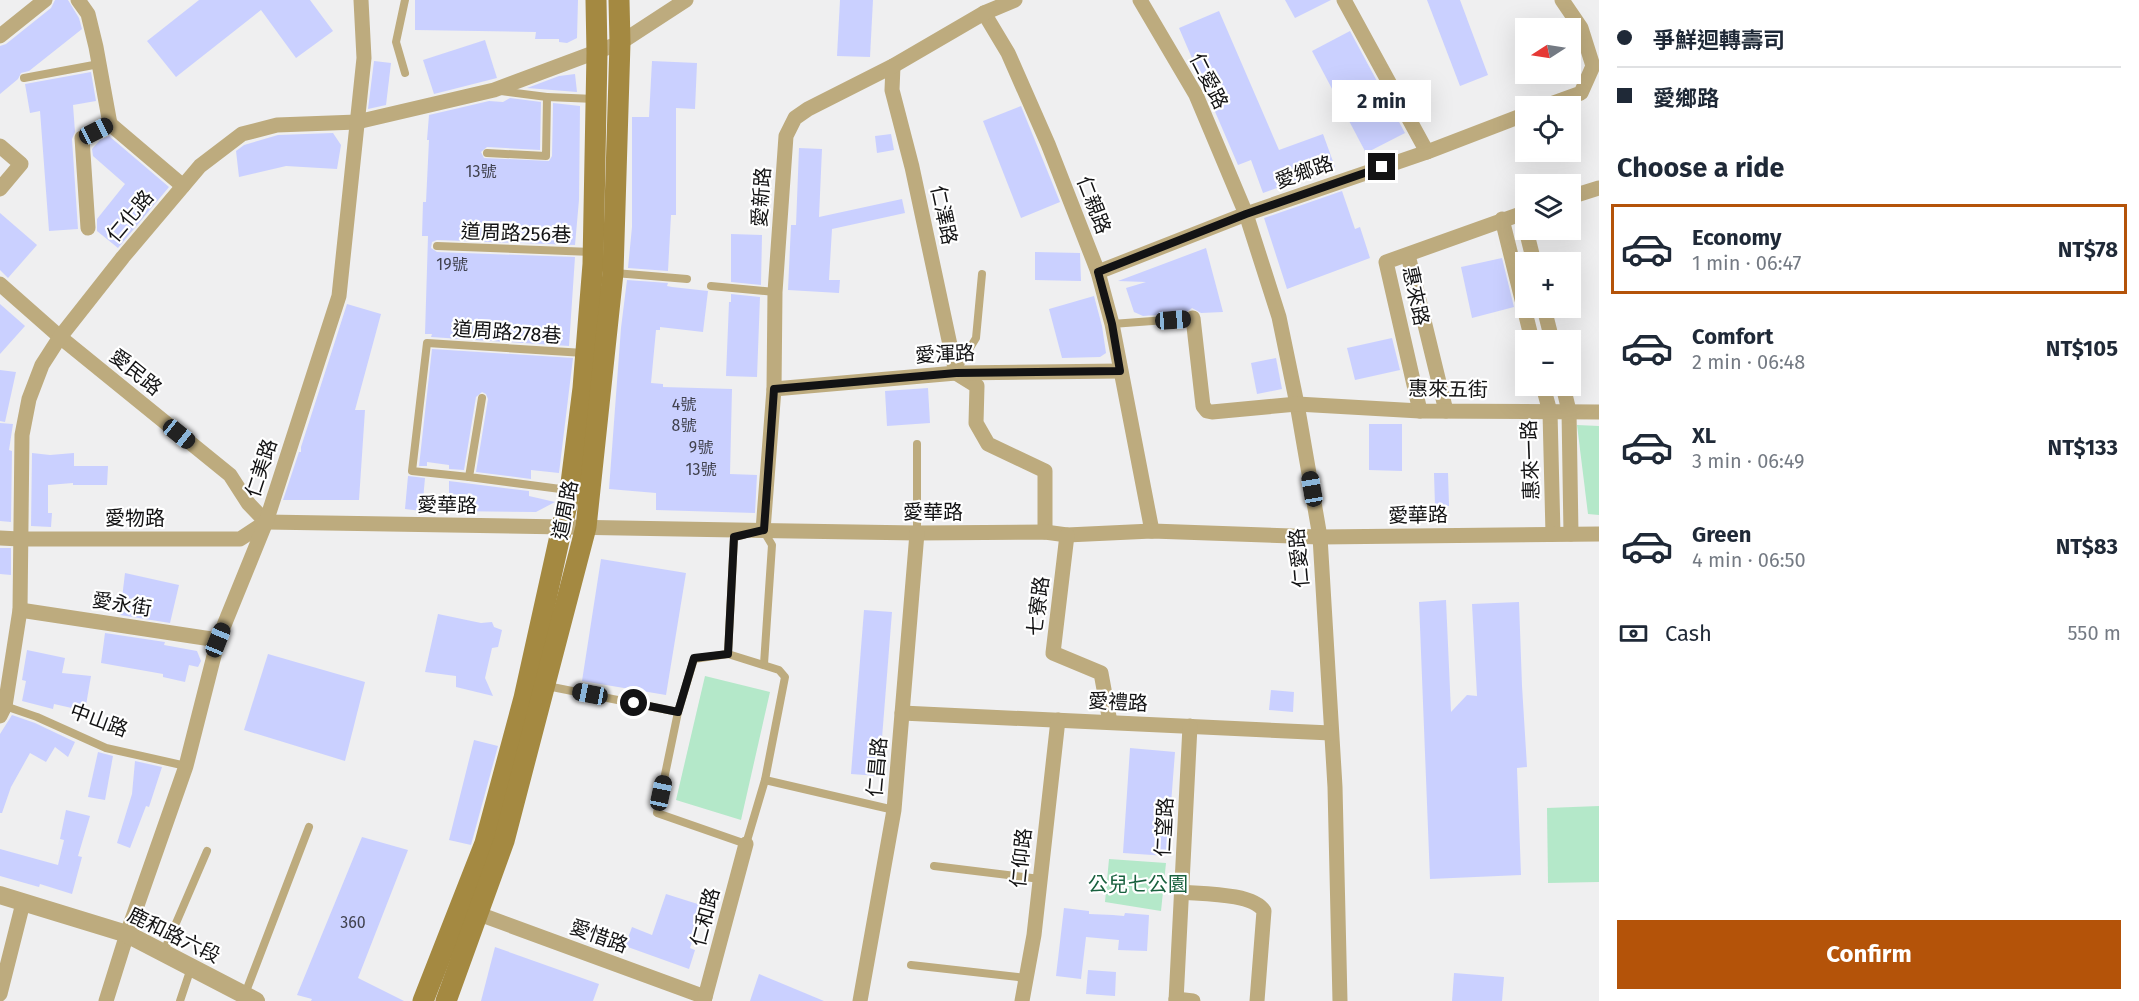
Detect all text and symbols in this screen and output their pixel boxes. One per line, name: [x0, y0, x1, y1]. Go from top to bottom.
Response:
north arrow: [1515, 18, 1581, 84]
map controls: [1515, 18, 1581, 396]
text: 爭鮮迴轉壽司: [1653, 27, 1785, 54]
street label: 仁愛路: [1185, 49, 1233, 113]
callout: 2 min: [1332, 80, 1432, 122]
text: 愛鄉路: [1653, 85, 1719, 112]
text: 2 min: [1357, 89, 1406, 113]
button: locate: [1515, 96, 1581, 162]
car: [76, 115, 116, 147]
street label: 愛鄉路: [1272, 151, 1336, 193]
text: Choose a ride: [1617, 152, 1784, 184]
route end: [1368, 153, 1395, 180]
house number: 13號: [466, 162, 496, 181]
street label: 愛新路: [747, 166, 775, 228]
street label: 仁親路: [1072, 173, 1116, 237]
button: layers: [1515, 174, 1581, 240]
street label: 仁澤路: [926, 183, 962, 247]
street label: 仁化路: [102, 185, 158, 247]
street label: 道周路256巷: [460, 219, 572, 247]
icon: car: [1620, 222, 1674, 276]
text: Economy: [1692, 224, 1781, 251]
text: NT$78: [2058, 236, 2118, 263]
text: 1 min · 06:47: [1692, 251, 1801, 275]
button: +: [1515, 252, 1581, 318]
house number: 19號: [436, 255, 468, 274]
street label: 惠來路: [1398, 264, 1434, 328]
car: [1154, 310, 1192, 330]
street label: 道周路278巷: [452, 316, 562, 348]
icon: car: [1620, 321, 1674, 375]
text: Comfort: [1692, 323, 1773, 350]
button: −: [1515, 330, 1581, 396]
text: NT$105: [2046, 335, 2118, 362]
street label: 愛渾路: [914, 340, 976, 368]
street label: 愛民路: [105, 344, 167, 400]
text: 2 min · 06:48: [1692, 350, 1805, 374]
street label: 惠來五街: [1408, 376, 1488, 402]
house number: 4號: [672, 395, 696, 414]
car: [159, 416, 199, 452]
house number: 8號: [672, 416, 696, 435]
street label: 惠來一路: [1517, 420, 1543, 500]
icon: car: [1620, 420, 1674, 474]
text: XL: [1692, 422, 1716, 449]
text: NT$133: [2048, 434, 2118, 461]
street label: 仁美路: [240, 436, 282, 500]
house number: 9號: [689, 438, 713, 457]
text: 3 min · 06:49: [1692, 449, 1804, 473]
house number: 13號: [686, 460, 716, 479]
car: [1300, 470, 1324, 508]
street label: 道周路: [547, 478, 583, 542]
street label: 愛華路: [417, 492, 477, 518]
street label: 愛華路: [903, 500, 963, 524]
street label: 愛華路: [1388, 502, 1448, 528]
street label: 愛物路: [105, 506, 165, 530]
icon: car: [1620, 519, 1674, 573]
text: Green: [1692, 521, 1751, 548]
street label: 仁愛路: [1284, 527, 1314, 589]
text: NT$83: [2056, 533, 2118, 560]
text: 4 min · 06:50: [1692, 548, 1806, 572]
street label: 七寮路: [1022, 575, 1054, 637]
street label: 愛永街: [90, 587, 154, 621]
icon: cash: [1617, 617, 1650, 650]
car: [203, 620, 233, 660]
text: Cash: [1665, 620, 1712, 647]
text: 550 m: [2067, 621, 2121, 645]
car: [571, 682, 609, 706]
street label: 愛禮路: [1087, 688, 1149, 716]
route start: [620, 689, 647, 716]
street label: 中山路: [67, 698, 131, 742]
street label: 仁昌路: [862, 736, 892, 798]
car: [648, 774, 674, 812]
street label: 仁望路: [1150, 796, 1178, 858]
street label: 仁仰路: [1006, 827, 1036, 889]
park label: 公兒七公園: [1088, 872, 1188, 896]
street label: 仁和路: [686, 885, 724, 949]
street label: 鹿和路六段: [124, 902, 224, 968]
house number: 360: [340, 913, 366, 932]
street label: 愛惜路: [567, 914, 631, 958]
button: Confirm: [1617, 920, 2121, 989]

